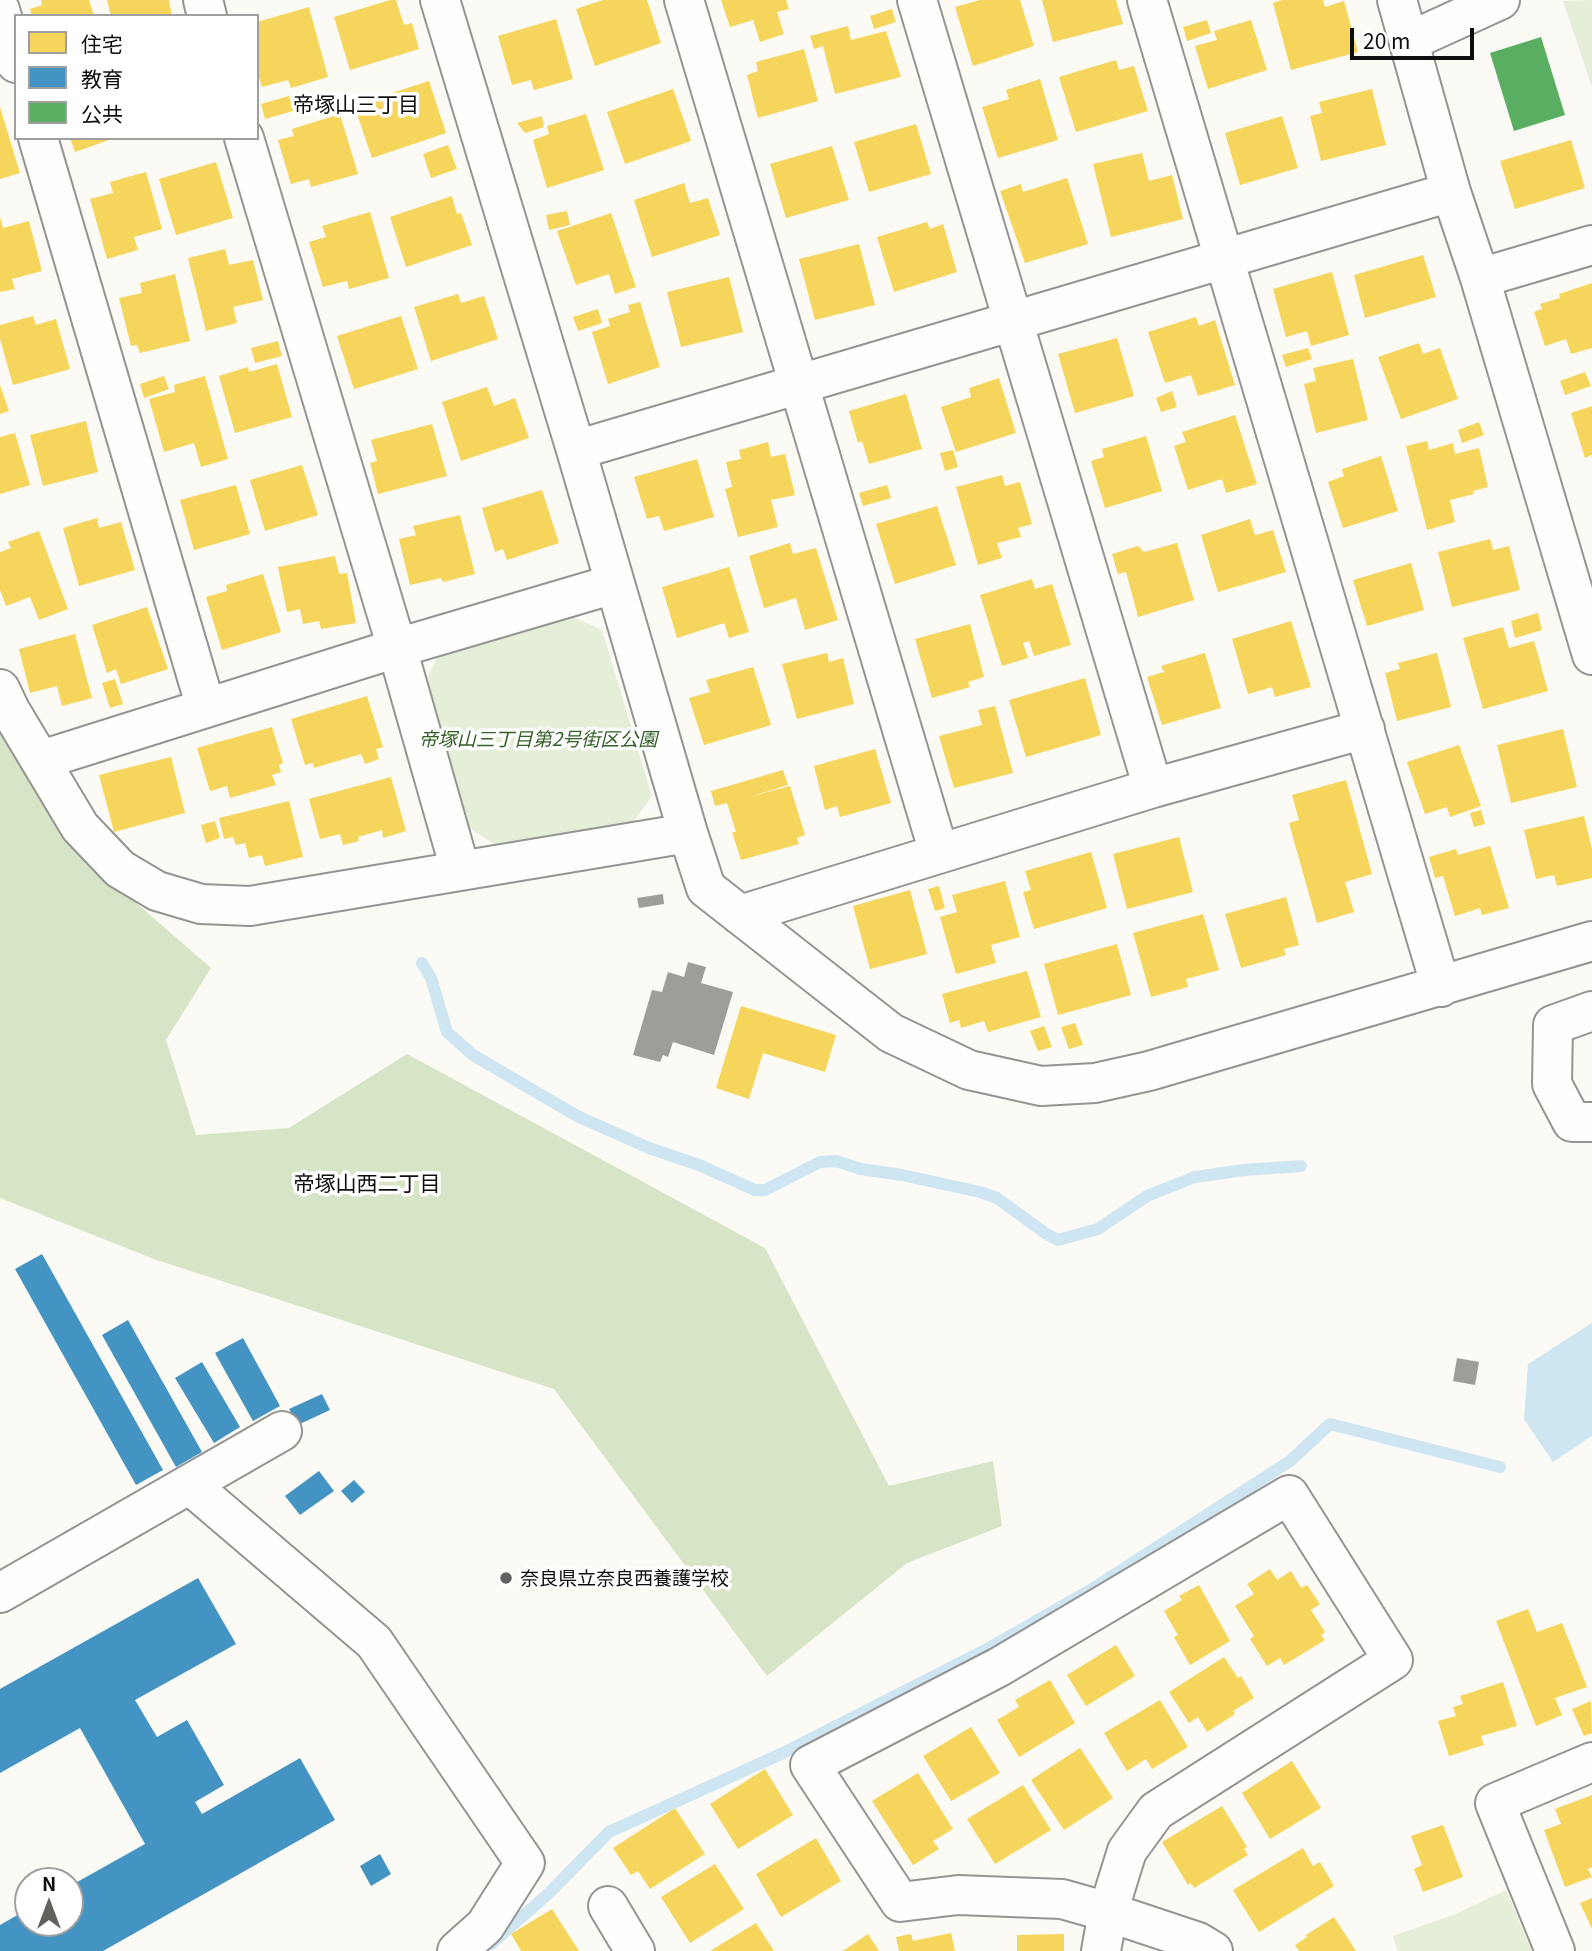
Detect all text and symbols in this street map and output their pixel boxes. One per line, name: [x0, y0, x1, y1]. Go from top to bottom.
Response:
legend: [14, 14, 259, 140]
scale bar: [1354, 14, 1478, 58]
text: 20 m: [1363, 25, 1410, 55]
text: 住宅: [81, 28, 123, 58]
text: 教育: [81, 63, 123, 93]
district label: 帝塚山三丁目: [293, 91, 419, 117]
text: 公共: [81, 98, 123, 128]
park label: 帝塚山三丁目第2号街区公園: [419, 728, 657, 750]
district label: 帝塚山西二丁目: [294, 1170, 440, 1196]
place label: 奈良県立奈良西養護学校: [520, 1567, 729, 1589]
marker: 奈良県立奈良西養護学校: [498, 1570, 514, 1586]
north arrow: [14, 1867, 84, 1937]
text: N: [42, 1869, 56, 1896]

